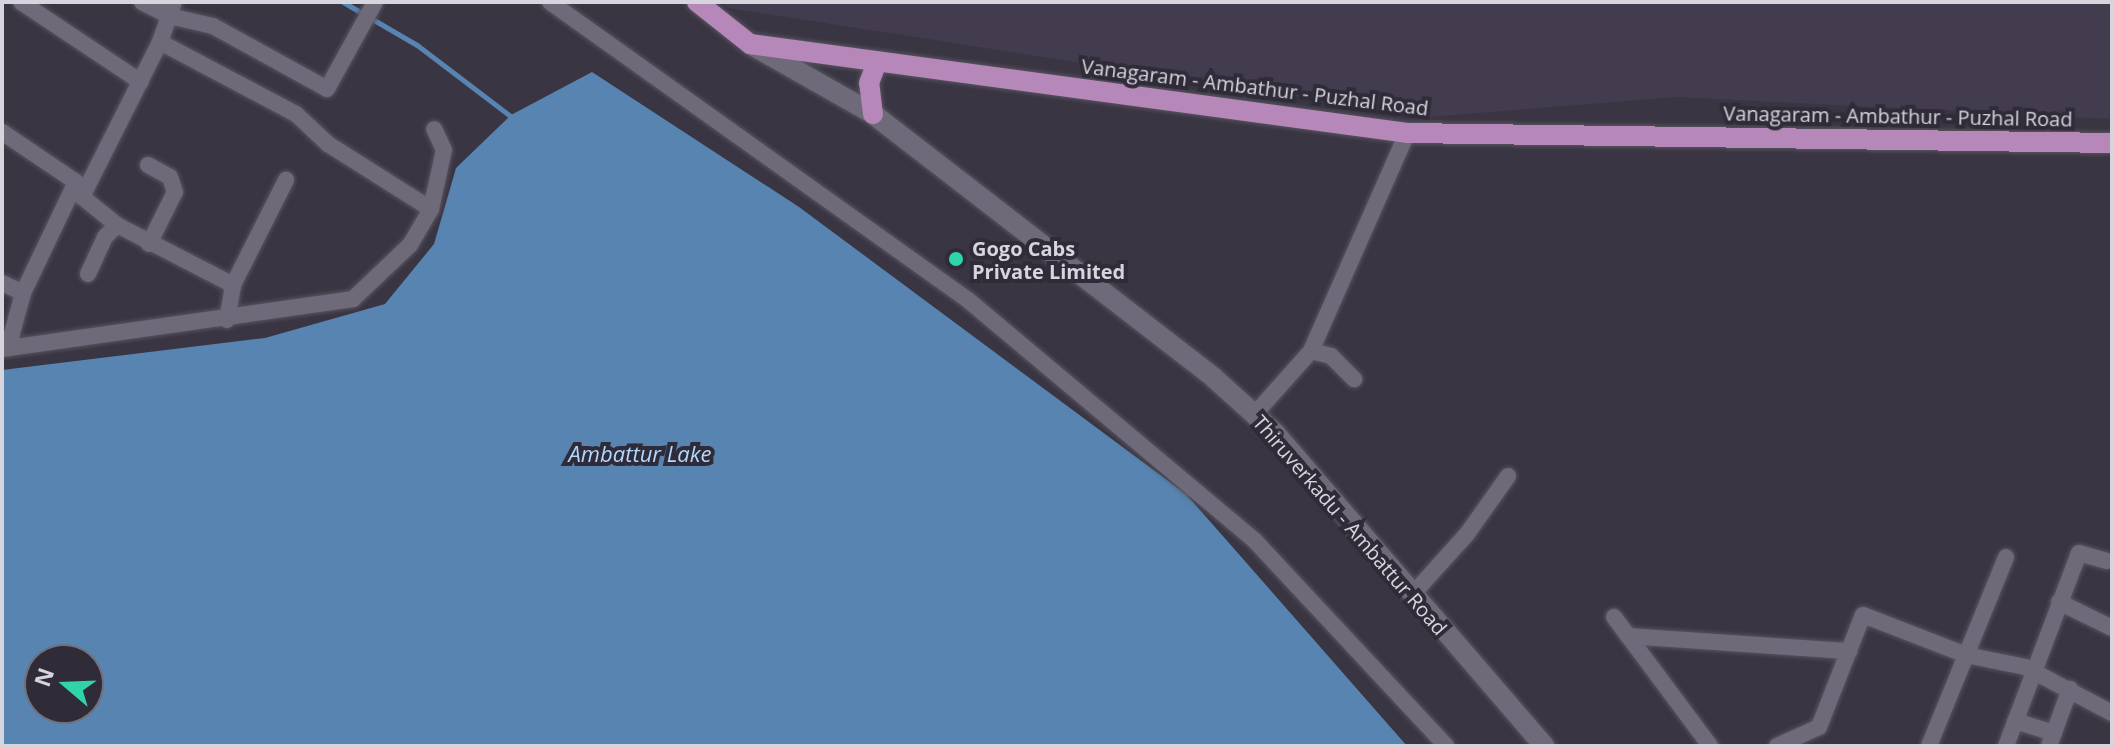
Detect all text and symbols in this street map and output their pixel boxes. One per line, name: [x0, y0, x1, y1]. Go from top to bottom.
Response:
street label: Vanagaram - Ambathur - Puzhal Road: [1080, 54, 1430, 120]
street label: Vanagaram - Ambathur - Puzhal Road: [1723, 101, 2073, 131]
place label: Gogo Cabs Private Limited: [972, 236, 1125, 283]
marker: Gogo Cabs Private Limited: [947, 250, 965, 268]
street label: Thiruverkadu - Ambattur Road: [1248, 410, 1452, 640]
water label: Ambattur Lake: [569, 441, 711, 467]
north arrow: [24, 644, 104, 724]
text: N: [26, 664, 60, 690]

